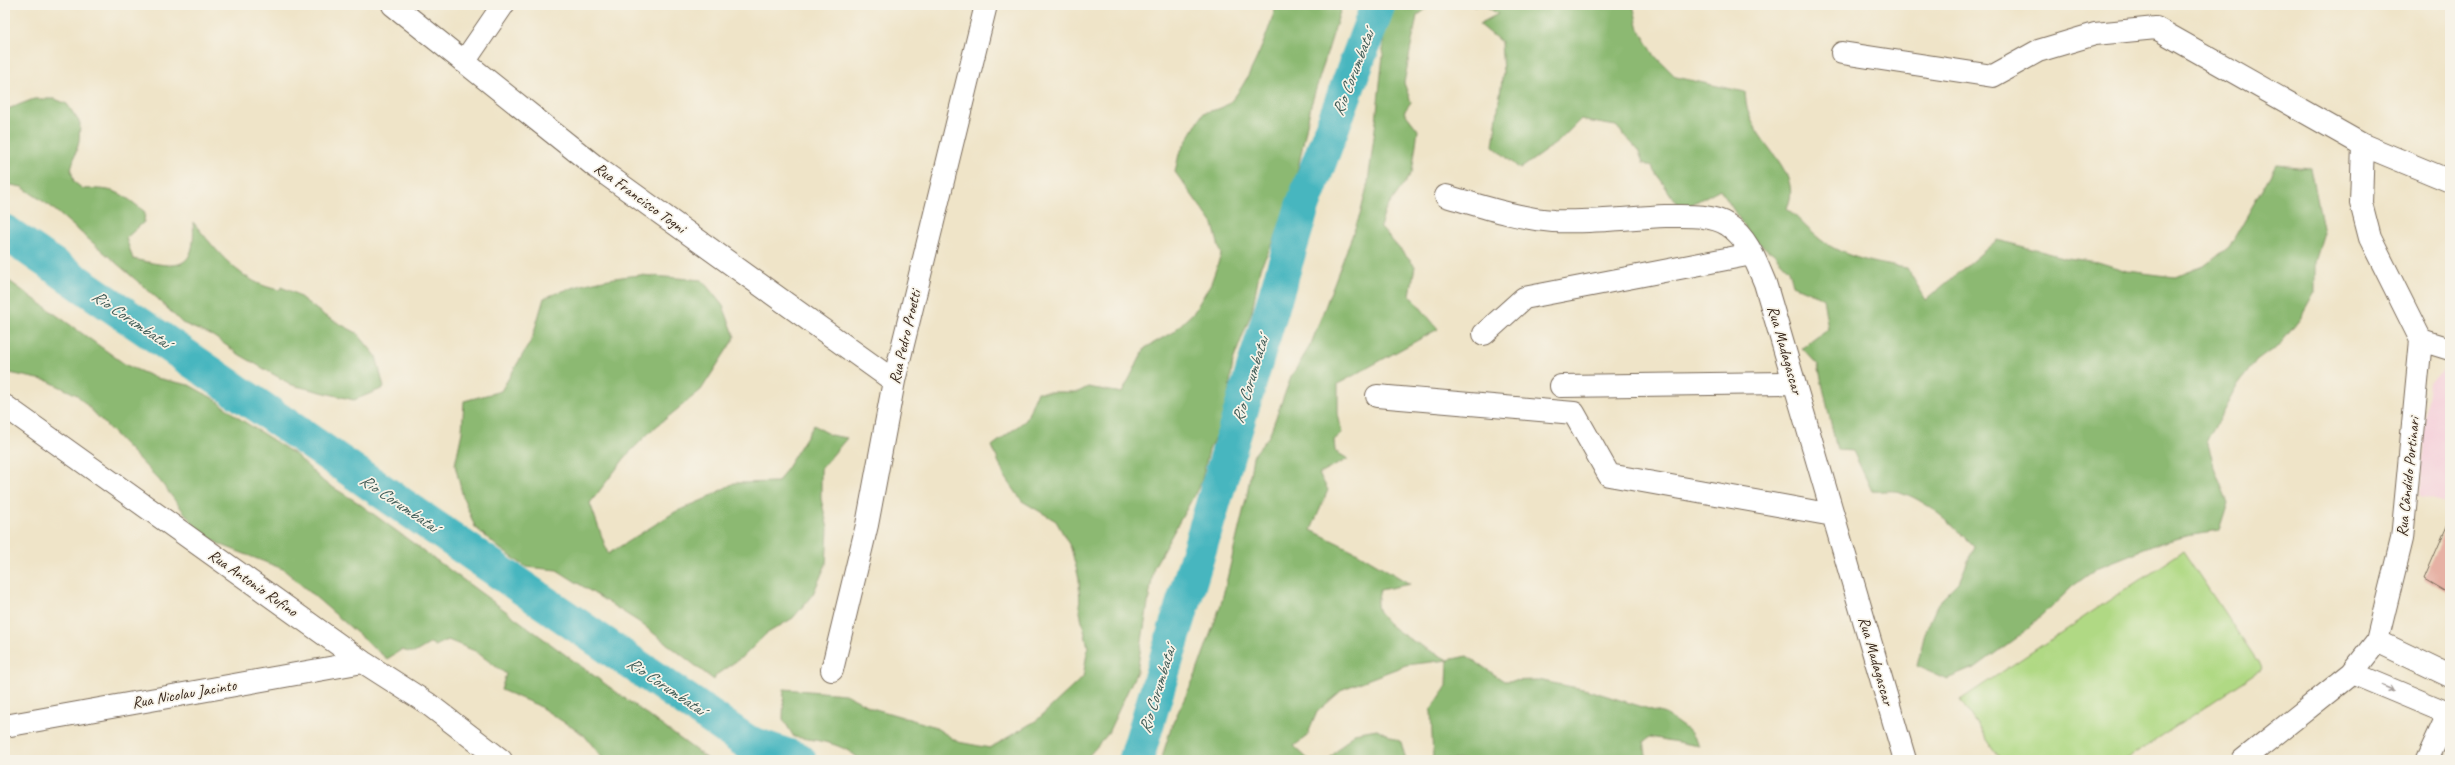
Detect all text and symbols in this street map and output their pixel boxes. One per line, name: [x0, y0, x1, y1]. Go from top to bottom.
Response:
water label: Rio Corumbataí: [1327, 22, 1381, 119]
street label: Rua Francisco Togni: [590, 158, 691, 239]
water label: Rio Corumbataí: [88, 285, 179, 356]
street label: Rua Pedro Proetti: [884, 286, 926, 386]
street label: Rua Madagascar: [1763, 303, 1808, 398]
water label: Rio Corumbataí: [1227, 329, 1275, 426]
street label: Rua Cândido Portinari: [2392, 414, 2424, 538]
water label: Rio Corumbataí: [356, 469, 447, 540]
street label: Rua Antonio Rufino: [204, 545, 303, 622]
street label: Rua Madagascar: [1854, 614, 1899, 709]
water label: Rio Corumbataí: [1134, 639, 1182, 736]
water label: Rio Corumbataí: [623, 652, 714, 723]
street label: Rua Nicolau Jacinto: [130, 675, 239, 713]
one-way arrow: [2381, 684, 2393, 692]

